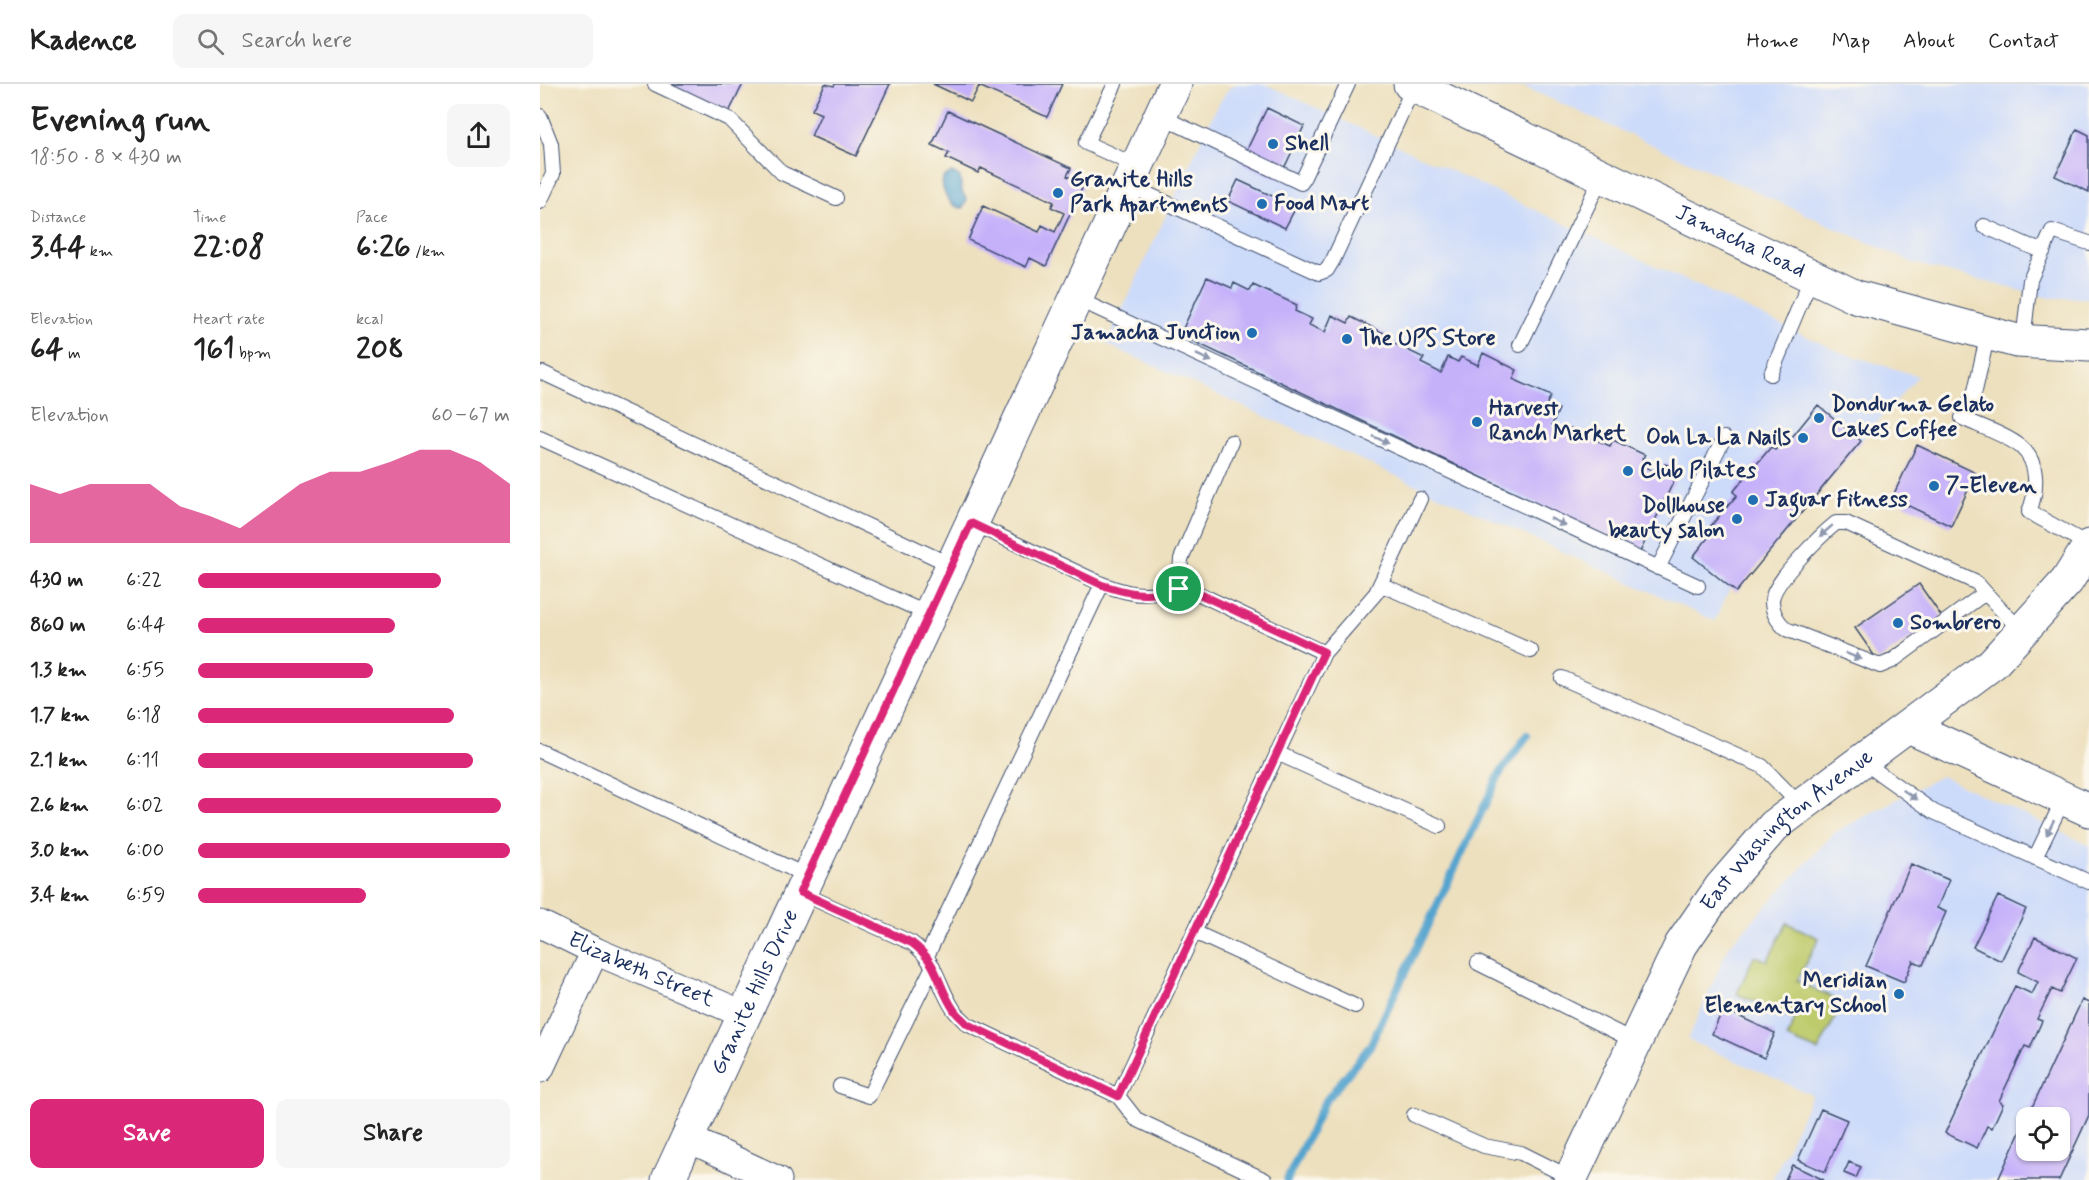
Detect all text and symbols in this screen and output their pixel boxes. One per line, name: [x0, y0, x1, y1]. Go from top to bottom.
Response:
search box: [173, 14, 593, 68]
text: Kadence: [30, 23, 137, 60]
icon: search: [194, 25, 227, 58]
text: Search here: [242, 27, 352, 55]
text: Home: [1747, 27, 1799, 55]
text: Map: [1832, 27, 1870, 55]
text: About: [1903, 27, 1955, 55]
text: Contact: [1988, 27, 2059, 55]
text: Evening run: [30, 99, 210, 143]
button: share: [447, 104, 510, 167]
place label: Shell: [1285, 130, 1329, 158]
marker: Shell: [1266, 137, 1280, 151]
text: 18:50 · 8 × 430 m: [30, 144, 182, 171]
place label: Granite Hills Park Apartments: [1070, 166, 1228, 221]
marker: Granite Hills Park Apartments: [1051, 186, 1065, 200]
place label: Food Mart: [1274, 190, 1369, 218]
marker: Food Mart: [1255, 197, 1269, 211]
street label: Jamacha Road: [1671, 199, 1810, 285]
text: Distance: [30, 207, 86, 228]
text: Time: [193, 207, 227, 228]
text: Pace: [356, 207, 388, 228]
text: 3.44: [30, 228, 85, 267]
text: 22:08: [193, 228, 265, 267]
text: 6:26: [356, 228, 411, 267]
text: km: [85, 241, 113, 262]
text: /km: [411, 241, 445, 262]
text: Elevation: [30, 309, 93, 330]
text: Heart rate: [193, 309, 265, 330]
text: kcal: [356, 309, 383, 330]
place label: Jamacha Junction: [1071, 319, 1240, 347]
place label: The UPS Store: [1359, 325, 1496, 353]
marker: Jamacha Junction: [1245, 326, 1259, 340]
text: 64: [30, 330, 64, 369]
text: 161: [193, 330, 235, 369]
text: 208: [356, 330, 404, 369]
marker: The UPS Store: [1340, 332, 1354, 346]
text: m: [64, 343, 81, 364]
text: bpm: [235, 343, 271, 364]
one-way arrow: [1196, 354, 1213, 363]
place label: Dondurma Gelato Cakes Coffee: [1831, 391, 1995, 444]
place label: Harvest Ranch Market: [1489, 395, 1628, 448]
text: Elevation: [30, 402, 109, 429]
text: 60–67 m: [431, 402, 510, 429]
marker: Dondurma Gelato Cakes Coffee: [1812, 411, 1826, 425]
marker: Harvest Ranch Market: [1470, 415, 1484, 429]
place label: Ooh La La Nails: [1646, 424, 1791, 452]
marker: Ooh La La Nails: [1796, 431, 1810, 445]
one-way arrow: [1373, 435, 1391, 445]
place label: Club Pilates: [1640, 457, 1756, 485]
marker: Club Pilates: [1621, 464, 1635, 478]
place label: 7-Eleven: [1946, 472, 2037, 500]
marker: 7-Eleven: [1927, 479, 1941, 493]
place label: Jaguar Fitness: [1765, 486, 1908, 518]
place label: Dollhouse beauty salon: [1608, 492, 1725, 545]
marker: Jaguar Fitness: [1746, 493, 1760, 507]
marker: Dollhouse beauty salon: [1730, 512, 1744, 526]
one-way arrow: [1550, 517, 1567, 526]
one-way arrow: [1819, 524, 1834, 538]
pin: [1153, 563, 1204, 614]
text: 430 m: [30, 567, 83, 594]
text: 6:22: [126, 567, 162, 594]
icon: arrive: [1162, 572, 1195, 605]
place label: Sombrero: [1910, 609, 2002, 637]
text: 860 m: [30, 612, 86, 639]
text: 6:44: [126, 612, 165, 639]
marker: Sombrero: [1891, 616, 1905, 630]
one-way arrow: [1844, 651, 1862, 661]
text: 1.3 km: [30, 657, 87, 684]
text: 6:55: [126, 657, 164, 684]
text: 1.7 km: [30, 702, 90, 729]
text: 6:18: [126, 702, 161, 729]
street label: East Washington Avenue: [1695, 743, 1879, 917]
text: 2.1 km: [30, 747, 87, 774]
text: 6:11: [126, 747, 159, 774]
one-way arrow: [1902, 789, 1918, 800]
text: 2.6 km: [30, 792, 89, 819]
text: 6:02: [126, 792, 163, 819]
one-way arrow: [2045, 820, 2054, 837]
text: 3.0 km: [30, 837, 89, 864]
text: 6:00: [126, 837, 164, 864]
text: 3.4 km: [30, 882, 89, 909]
text: 6:59: [126, 882, 166, 909]
street label: Granite Hills Drive: [705, 905, 805, 1079]
street label: Elizabeth Street: [563, 926, 718, 1014]
place label: Meridian Elementary School: [1704, 967, 1887, 1020]
marker: Meridian Elementary School: [1892, 987, 1906, 1001]
button: Save: [30, 1099, 264, 1168]
button: Share: [276, 1099, 510, 1168]
map controls: [2016, 1107, 2070, 1161]
button: locate: [2016, 1107, 2070, 1161]

